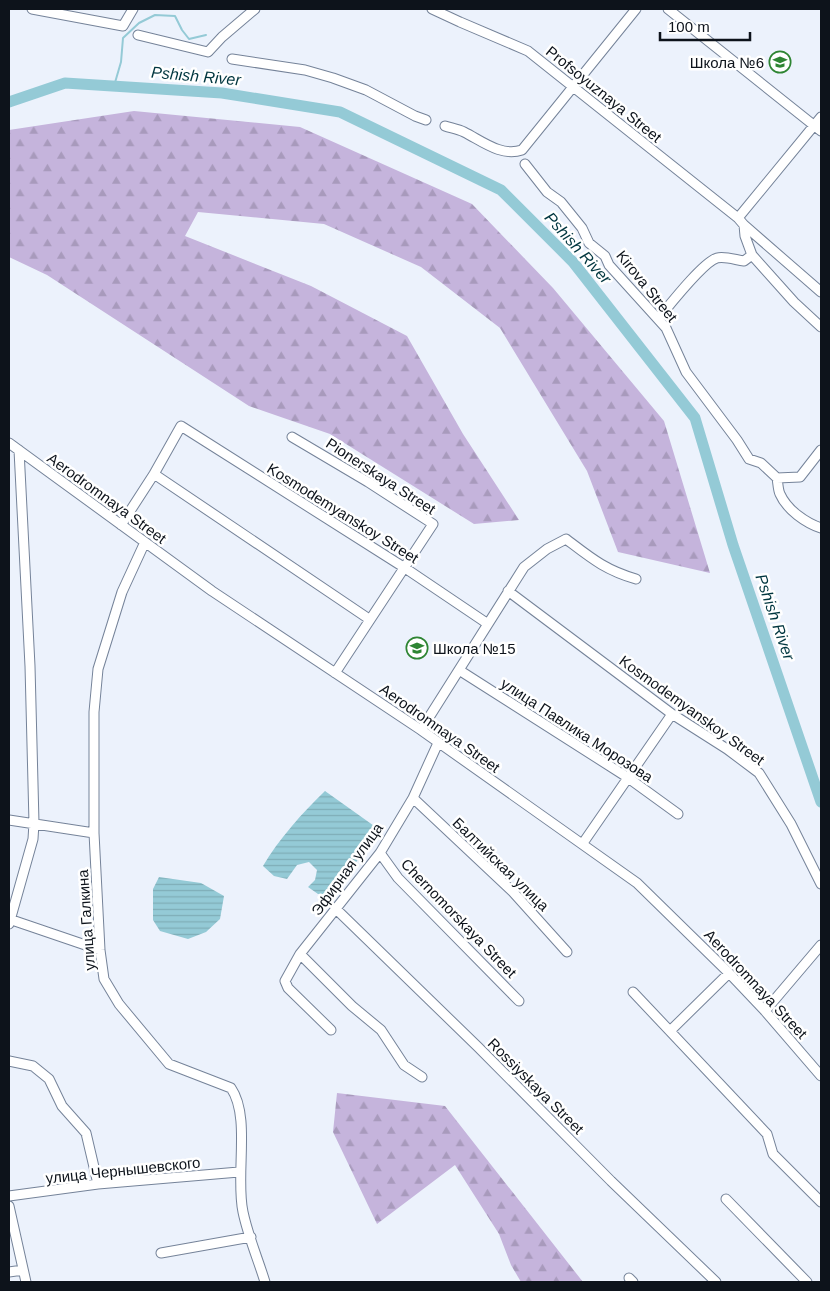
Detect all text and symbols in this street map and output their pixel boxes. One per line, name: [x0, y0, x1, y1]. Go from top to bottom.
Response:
scale bar: [660, 10, 750, 42]
text: 100 m: [668, 18, 710, 35]
street label: Profsoyuznaya Street: [543, 42, 666, 146]
school or university icon: Школа №6: [768, 50, 792, 74]
place label: Школа №6: [690, 54, 764, 71]
water label: Pshish River: [151, 64, 242, 88]
water label: Pshish River: [542, 209, 615, 288]
street label: Kirova Street: [613, 247, 681, 326]
street label: Pionerskaya Street: [323, 434, 439, 518]
street label: Aerodromnaya Street: [44, 449, 170, 547]
street label: Kosmodemyanskoy Street: [264, 459, 422, 567]
water label: Pshish River: [752, 572, 798, 663]
school or university icon: Школа №15: [405, 636, 429, 660]
place label: Школа №15: [433, 640, 516, 657]
street label: Kosmodemyanskoy Street: [616, 652, 768, 769]
street label: улица Павлика Морозова: [498, 675, 657, 786]
street label: Aerodromnaya Street: [377, 680, 504, 776]
street label: Балтийская улица: [449, 814, 553, 915]
street label: Эфирная улица: [308, 819, 387, 918]
street label: Chernomorskaya Street: [398, 855, 521, 981]
street label: улица Галкина: [74, 868, 98, 971]
street label: Aerodromnaya Street: [701, 926, 811, 1043]
street label: Rossiyskaya Street: [485, 1035, 588, 1138]
street label: улица Чернышевского: [45, 1153, 201, 1187]

